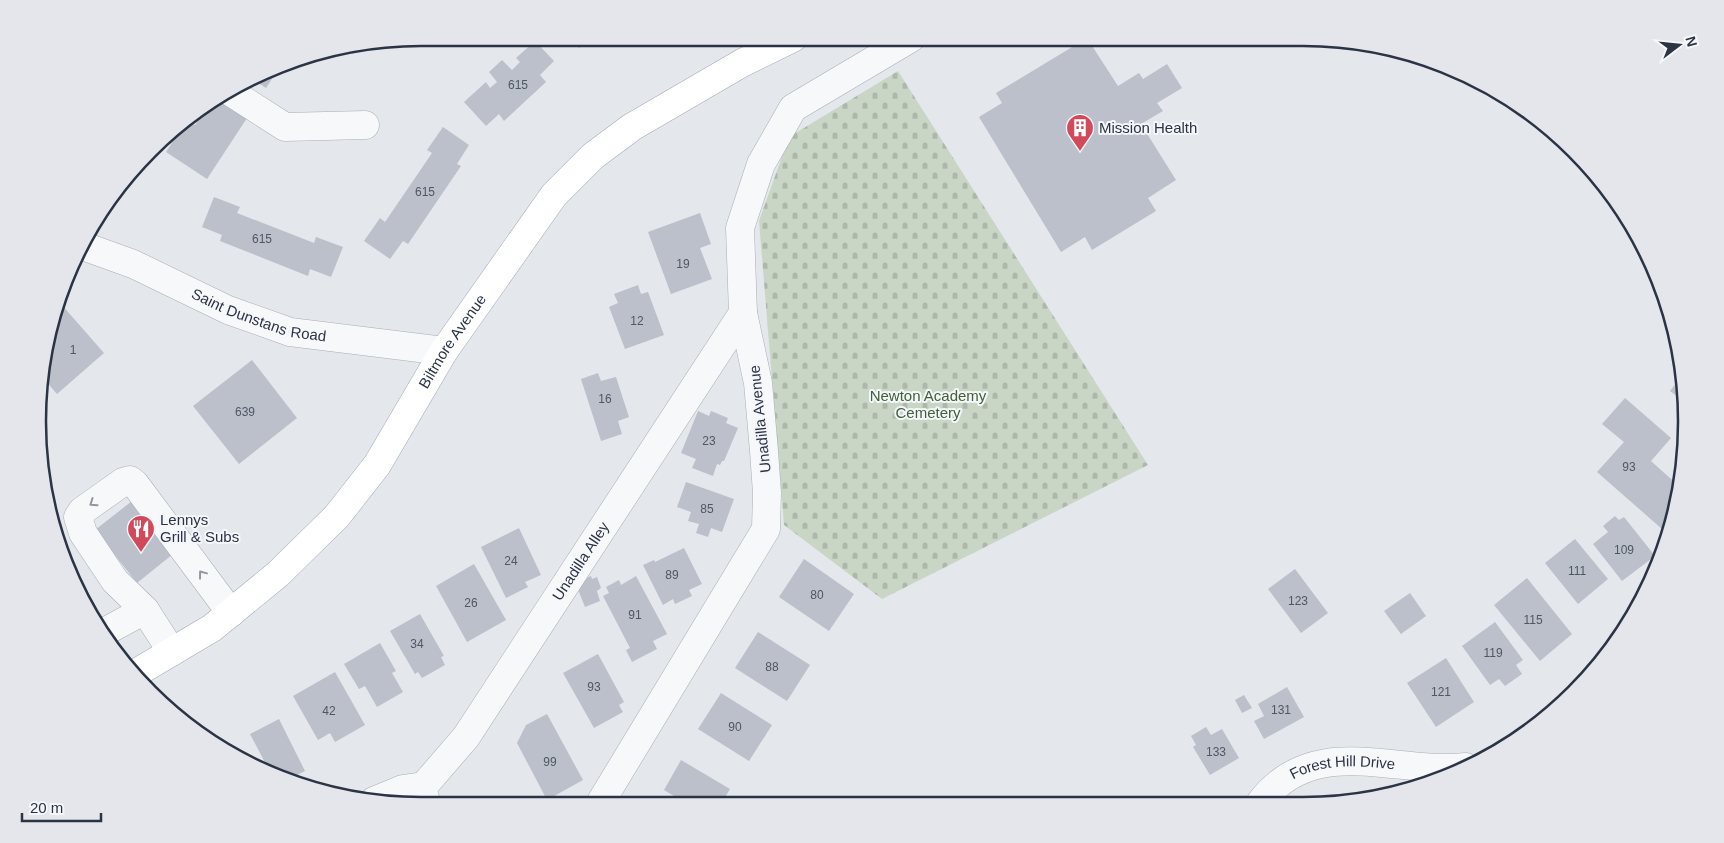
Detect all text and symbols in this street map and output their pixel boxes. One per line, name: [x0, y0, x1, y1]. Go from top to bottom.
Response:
north arrow: [1654, 20, 1704, 70]
text: N: [1682, 34, 1701, 48]
house number: 615: [508, 78, 528, 92]
building icon: Mission Health: [1065, 113, 1095, 152]
place label: Mission Health: [1099, 119, 1197, 136]
house number: 615: [415, 185, 435, 199]
house number: 615: [252, 232, 272, 246]
house number: 19: [676, 257, 690, 271]
street label: Saint Dunstans Road: [189, 285, 327, 344]
street label: Biltmore Avenue: [415, 291, 489, 391]
house number: 12: [630, 314, 644, 328]
house number: 1: [70, 343, 77, 357]
street label: Unadilla Avenue: [745, 364, 774, 474]
park label: Newton Academy Cemetery: [870, 387, 987, 421]
house number: 16: [598, 392, 612, 406]
house number: 639: [235, 405, 255, 419]
house number: 23: [702, 434, 716, 448]
house number: 93: [1622, 460, 1636, 474]
one-way arrow: [89, 497, 98, 506]
house number: 85: [700, 502, 714, 516]
place label: Lennys Grill & Subs: [160, 511, 239, 545]
restaurant icon: Lennys Grill & Subs: [126, 514, 156, 553]
street label: Unadilla Alley: [549, 518, 612, 603]
house number: 109: [1614, 543, 1634, 557]
house number: 24: [504, 554, 518, 568]
house number: 111: [1568, 564, 1586, 578]
house number: 89: [665, 568, 679, 582]
one-way arrow: [199, 570, 208, 580]
house number: 80: [810, 588, 824, 602]
house number: 123: [1288, 594, 1308, 608]
house number: 26: [464, 596, 478, 610]
house number: 91: [628, 608, 642, 622]
house number: 115: [1523, 613, 1543, 627]
house number: 34: [410, 637, 424, 651]
house number: 119: [1483, 646, 1503, 660]
house number: 88: [765, 660, 779, 674]
house number: 93: [587, 680, 601, 694]
house number: 121: [1431, 685, 1451, 699]
house number: 131: [1271, 703, 1291, 717]
house number: 42: [322, 704, 336, 718]
house number: 90: [728, 720, 742, 734]
house number: 133: [1206, 745, 1226, 759]
street label: Forest Hill Drive: [1287, 752, 1396, 782]
house number: 99: [543, 755, 557, 769]
scale bar: [22, 790, 101, 822]
text: 20 m: [30, 799, 63, 816]

